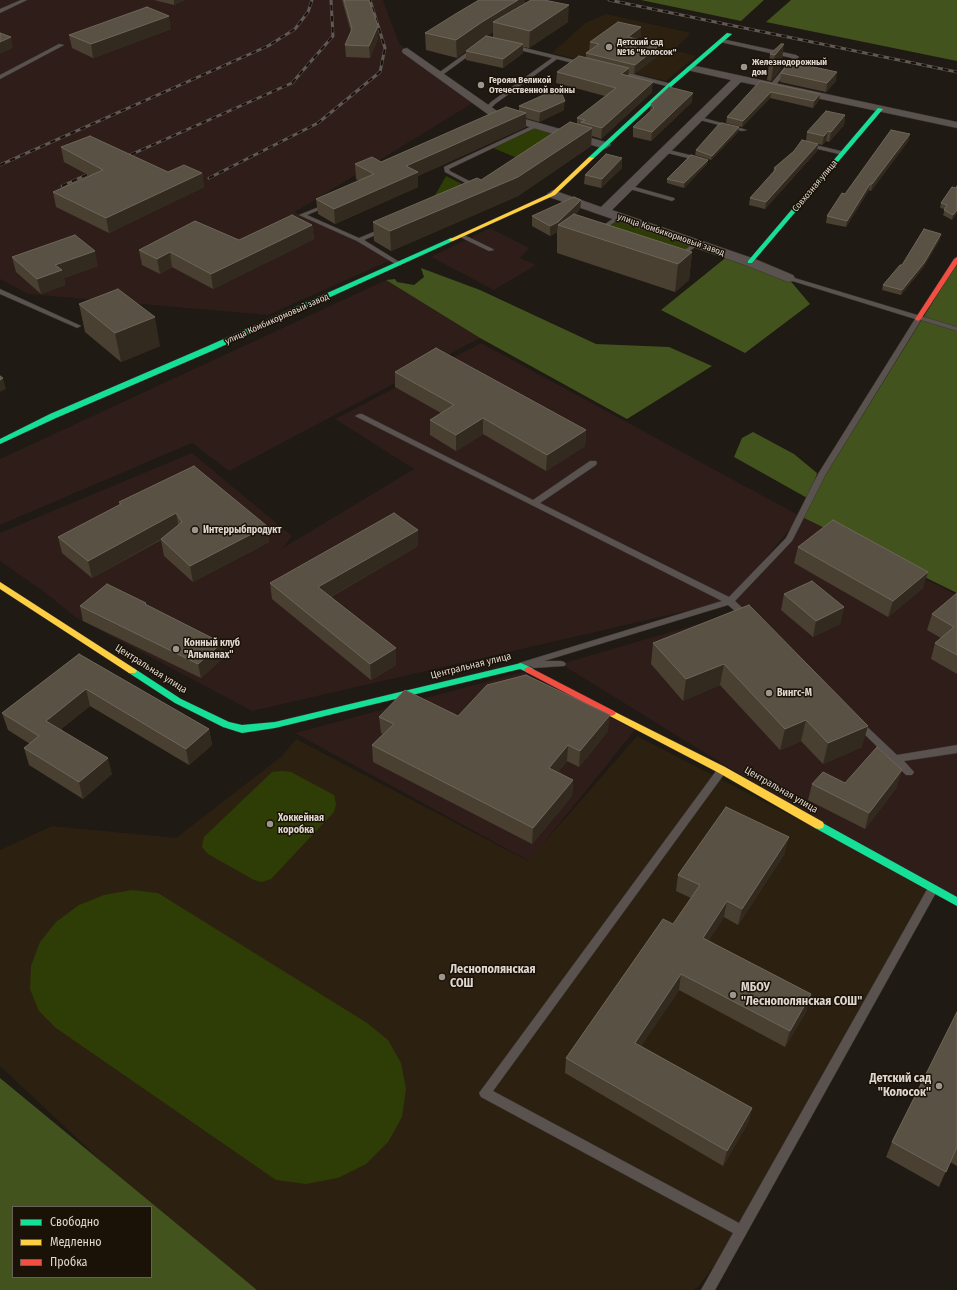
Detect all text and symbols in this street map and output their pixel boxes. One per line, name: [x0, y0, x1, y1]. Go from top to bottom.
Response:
place label: Детский сад №16 "Колосок": [617, 37, 676, 58]
marker: Детский сад №16 "Колосок": [604, 42, 614, 52]
place label: Железнодорожный дом: [752, 57, 827, 78]
marker: Железнодорожный дом: [739, 62, 749, 72]
place label: Героям Великой Отечественной войны: [489, 75, 575, 96]
marker: Героям Великой Отечественной войны: [476, 80, 486, 90]
street label: Совхозная улица: [790, 158, 840, 214]
street label: улица Комбикормовый завод: [616, 212, 726, 258]
street label: улица Комбикормовый завод: [223, 291, 331, 347]
place label: Интеррыбпродукт: [203, 524, 282, 536]
marker: Интеррыбпродукт: [190, 525, 200, 535]
place label: Конный клуб "Альманах": [184, 637, 240, 660]
street label: Центральная улица: [113, 642, 189, 696]
marker: Конный клуб "Альманах": [171, 644, 181, 654]
street label: Центральная улица: [429, 650, 513, 682]
place label: Вингс-М: [777, 687, 812, 699]
marker: Вингс-М: [764, 688, 774, 698]
street label: Центральная улица: [742, 764, 820, 816]
place label: Хоккейная коробка: [278, 812, 324, 836]
marker: Хоккейная коробка: [265, 819, 275, 829]
place label: Леснополянская СОШ: [450, 963, 536, 991]
marker: Леснополянская СОШ: [437, 972, 447, 982]
place label: МБОУ "Леснополянская СОШ": [741, 981, 862, 1009]
marker: МБОУ "Леснополянская СОШ": [728, 990, 738, 1000]
place label: Детский сад "Колосок": [870, 1072, 931, 1100]
marker: Детский сад "Колосок": [934, 1081, 944, 1091]
legend: [12, 1206, 152, 1278]
text: Свободно: [50, 1215, 99, 1229]
text: Медленно: [50, 1235, 102, 1249]
text: Пробка: [50, 1255, 88, 1269]

